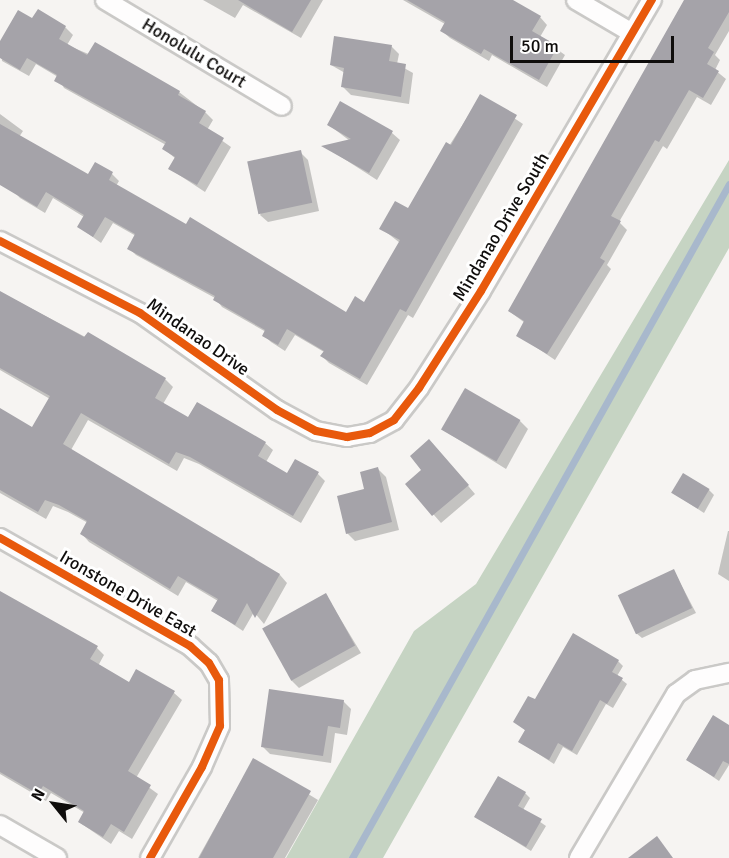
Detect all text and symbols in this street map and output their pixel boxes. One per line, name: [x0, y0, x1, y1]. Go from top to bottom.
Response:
street label: Honolulu Court: [138, 13, 250, 93]
scale bar: [513, 24, 676, 62]
text: 50 m: [521, 35, 559, 57]
street label: Mindanao Drive South: [448, 149, 554, 305]
street label: Mindanao Drive: [143, 294, 253, 380]
street label: Ironstone Drive East: [56, 546, 200, 642]
north arrow: [24, 774, 84, 834]
text: N: [27, 785, 50, 805]

